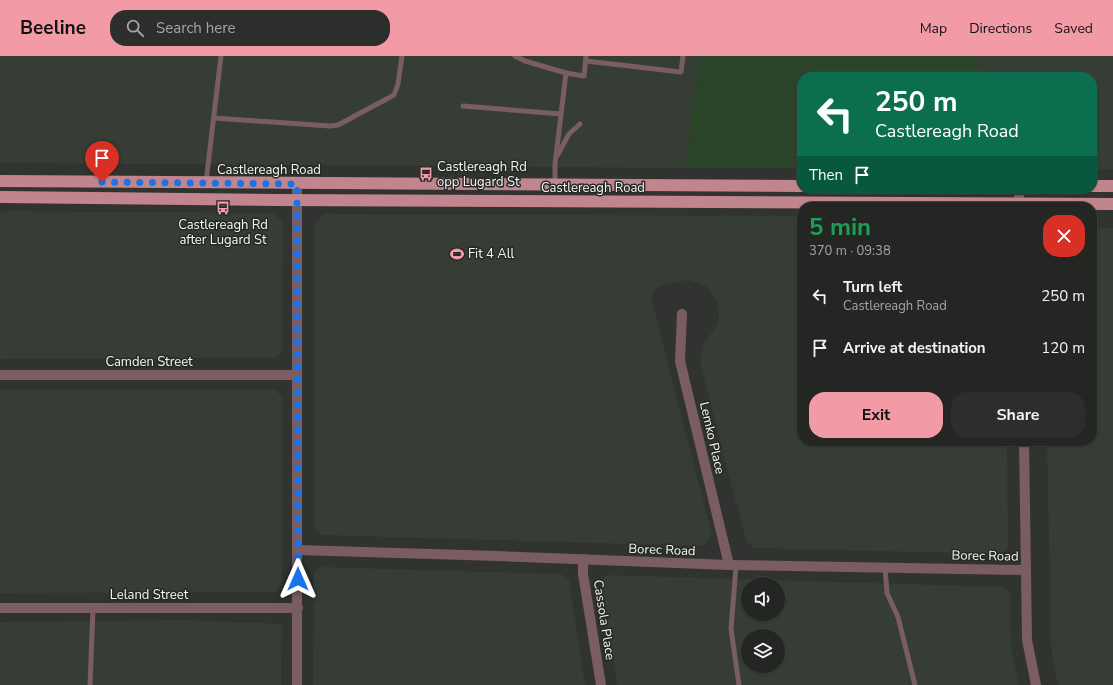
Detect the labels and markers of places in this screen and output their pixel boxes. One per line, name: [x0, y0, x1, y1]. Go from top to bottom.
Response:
pin: [85, 141, 119, 182]
place label: Castlereagh Rd opp Lugard St: [437, 158, 527, 191]
bus stop icon: Castlereagh Rd opp Lugard St: [418, 166, 434, 182]
bus stop icon: Castlereagh Rd after Lugard St: [215, 200, 231, 216]
place label: Castlereagh Rd after Lugard St: [178, 216, 268, 249]
place label: Fit 4 All: [468, 245, 514, 263]
sports icon: Fit 4 All: [449, 246, 465, 262]

